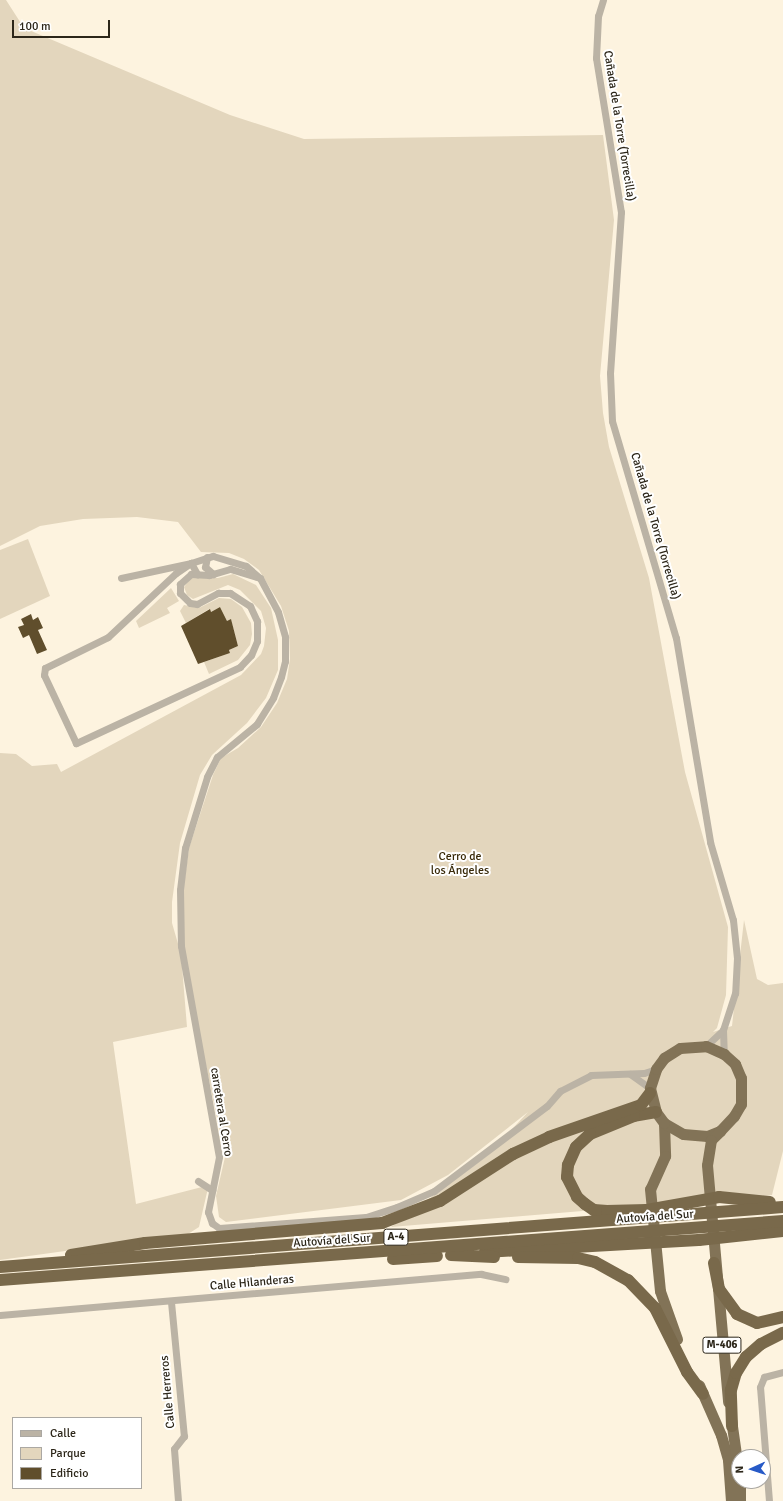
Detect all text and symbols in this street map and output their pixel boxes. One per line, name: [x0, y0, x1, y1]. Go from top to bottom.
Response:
scale bar: [14, 12, 112, 38]
text: 100 m: [19, 19, 51, 34]
street label: Cañada de la Torre (Torrecilla): [600, 50, 638, 202]
street label: Cañada de la Torre (Torrecilla): [627, 451, 683, 601]
park label: Cerro de los Ángeles: [431, 850, 489, 878]
street label: carretera al Cerro: [207, 1067, 235, 1157]
street label: Autovía del Sur: [616, 1207, 694, 1227]
road number: A-4: [383, 1228, 409, 1246]
street label: Autovía del Sur: [293, 1231, 371, 1251]
street label: Calle Hilanderas: [209, 1272, 295, 1294]
road number: M-406: [702, 1336, 742, 1354]
street label: Calle Herreros: [158, 1355, 178, 1429]
legend: [12, 1417, 142, 1489]
text: Calle: [50, 1426, 76, 1441]
text: Parque: [50, 1446, 86, 1461]
north arrow: [731, 1449, 771, 1489]
text: N: [733, 1465, 746, 1474]
text: Edificio: [50, 1466, 88, 1481]

